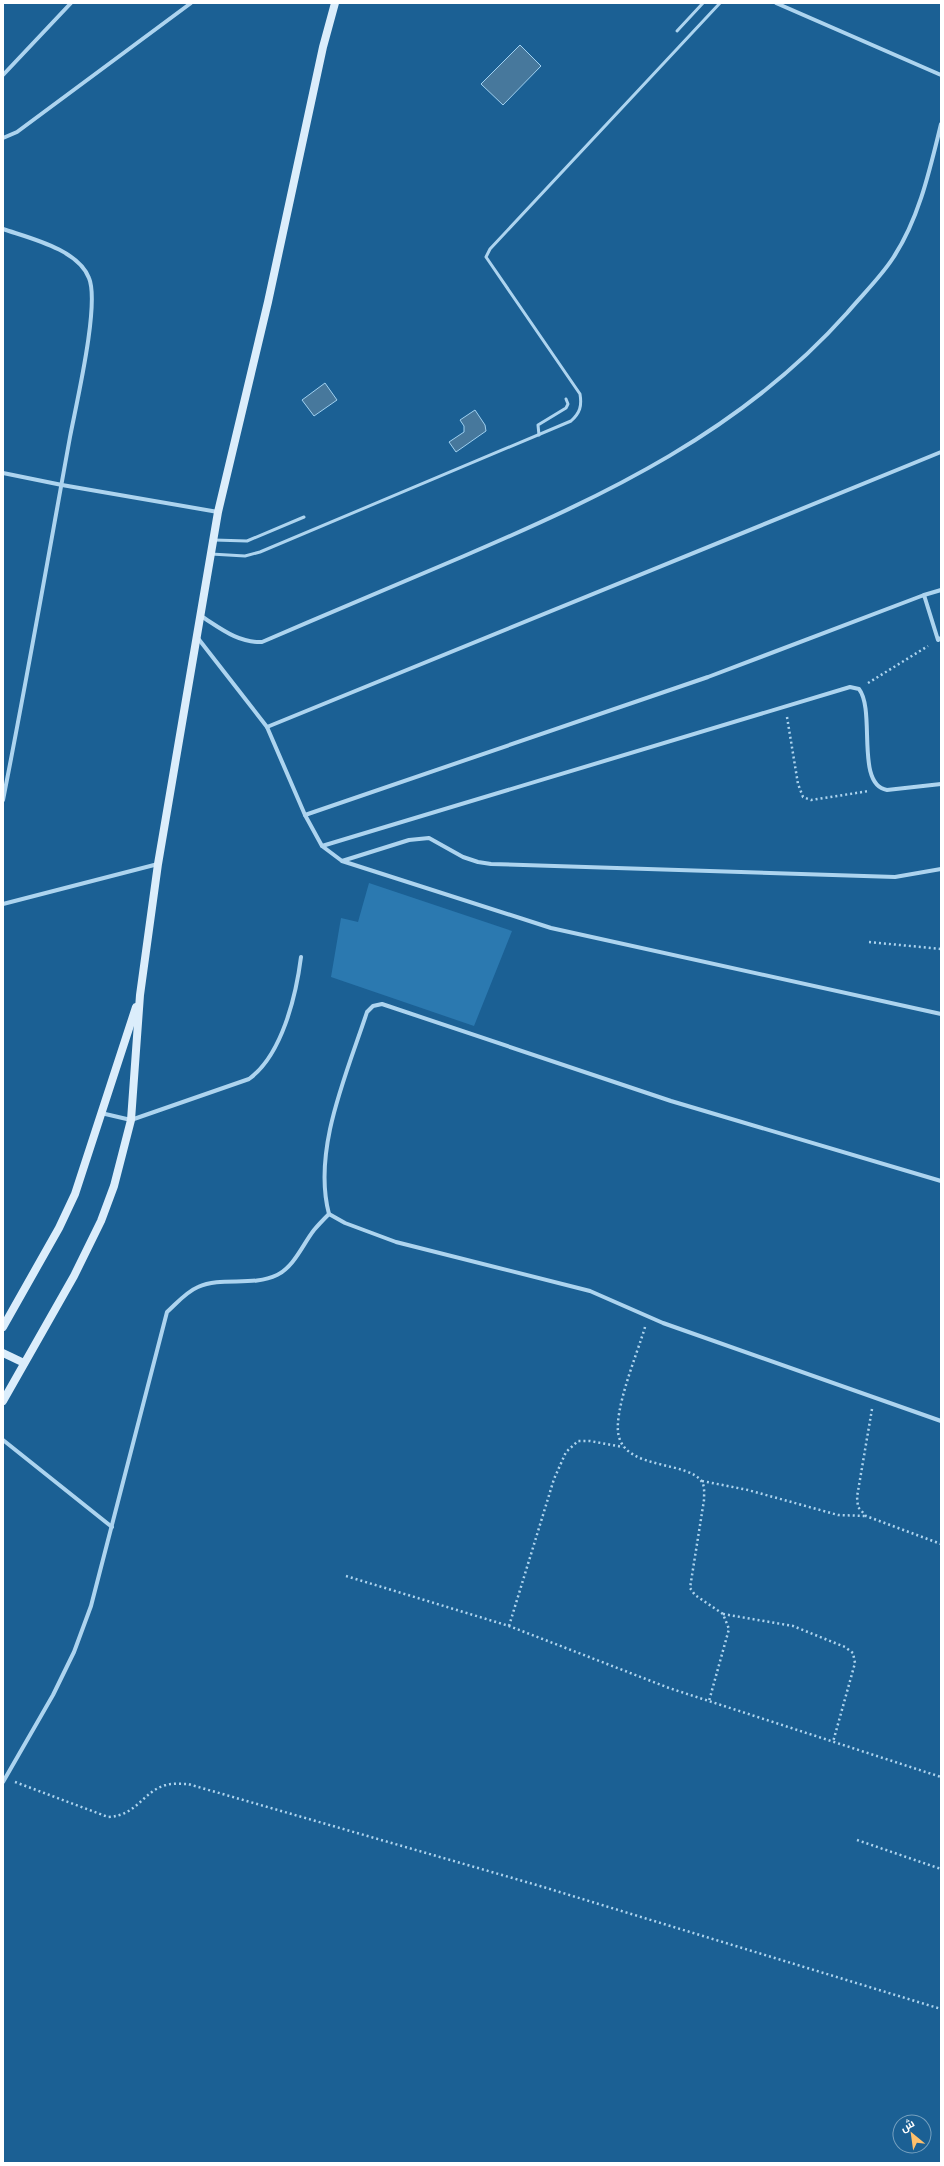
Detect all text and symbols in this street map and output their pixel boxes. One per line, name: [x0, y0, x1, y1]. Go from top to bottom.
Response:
north arrow: [892, 2114, 932, 2154]
text: ش: [898, 2116, 917, 2135]

